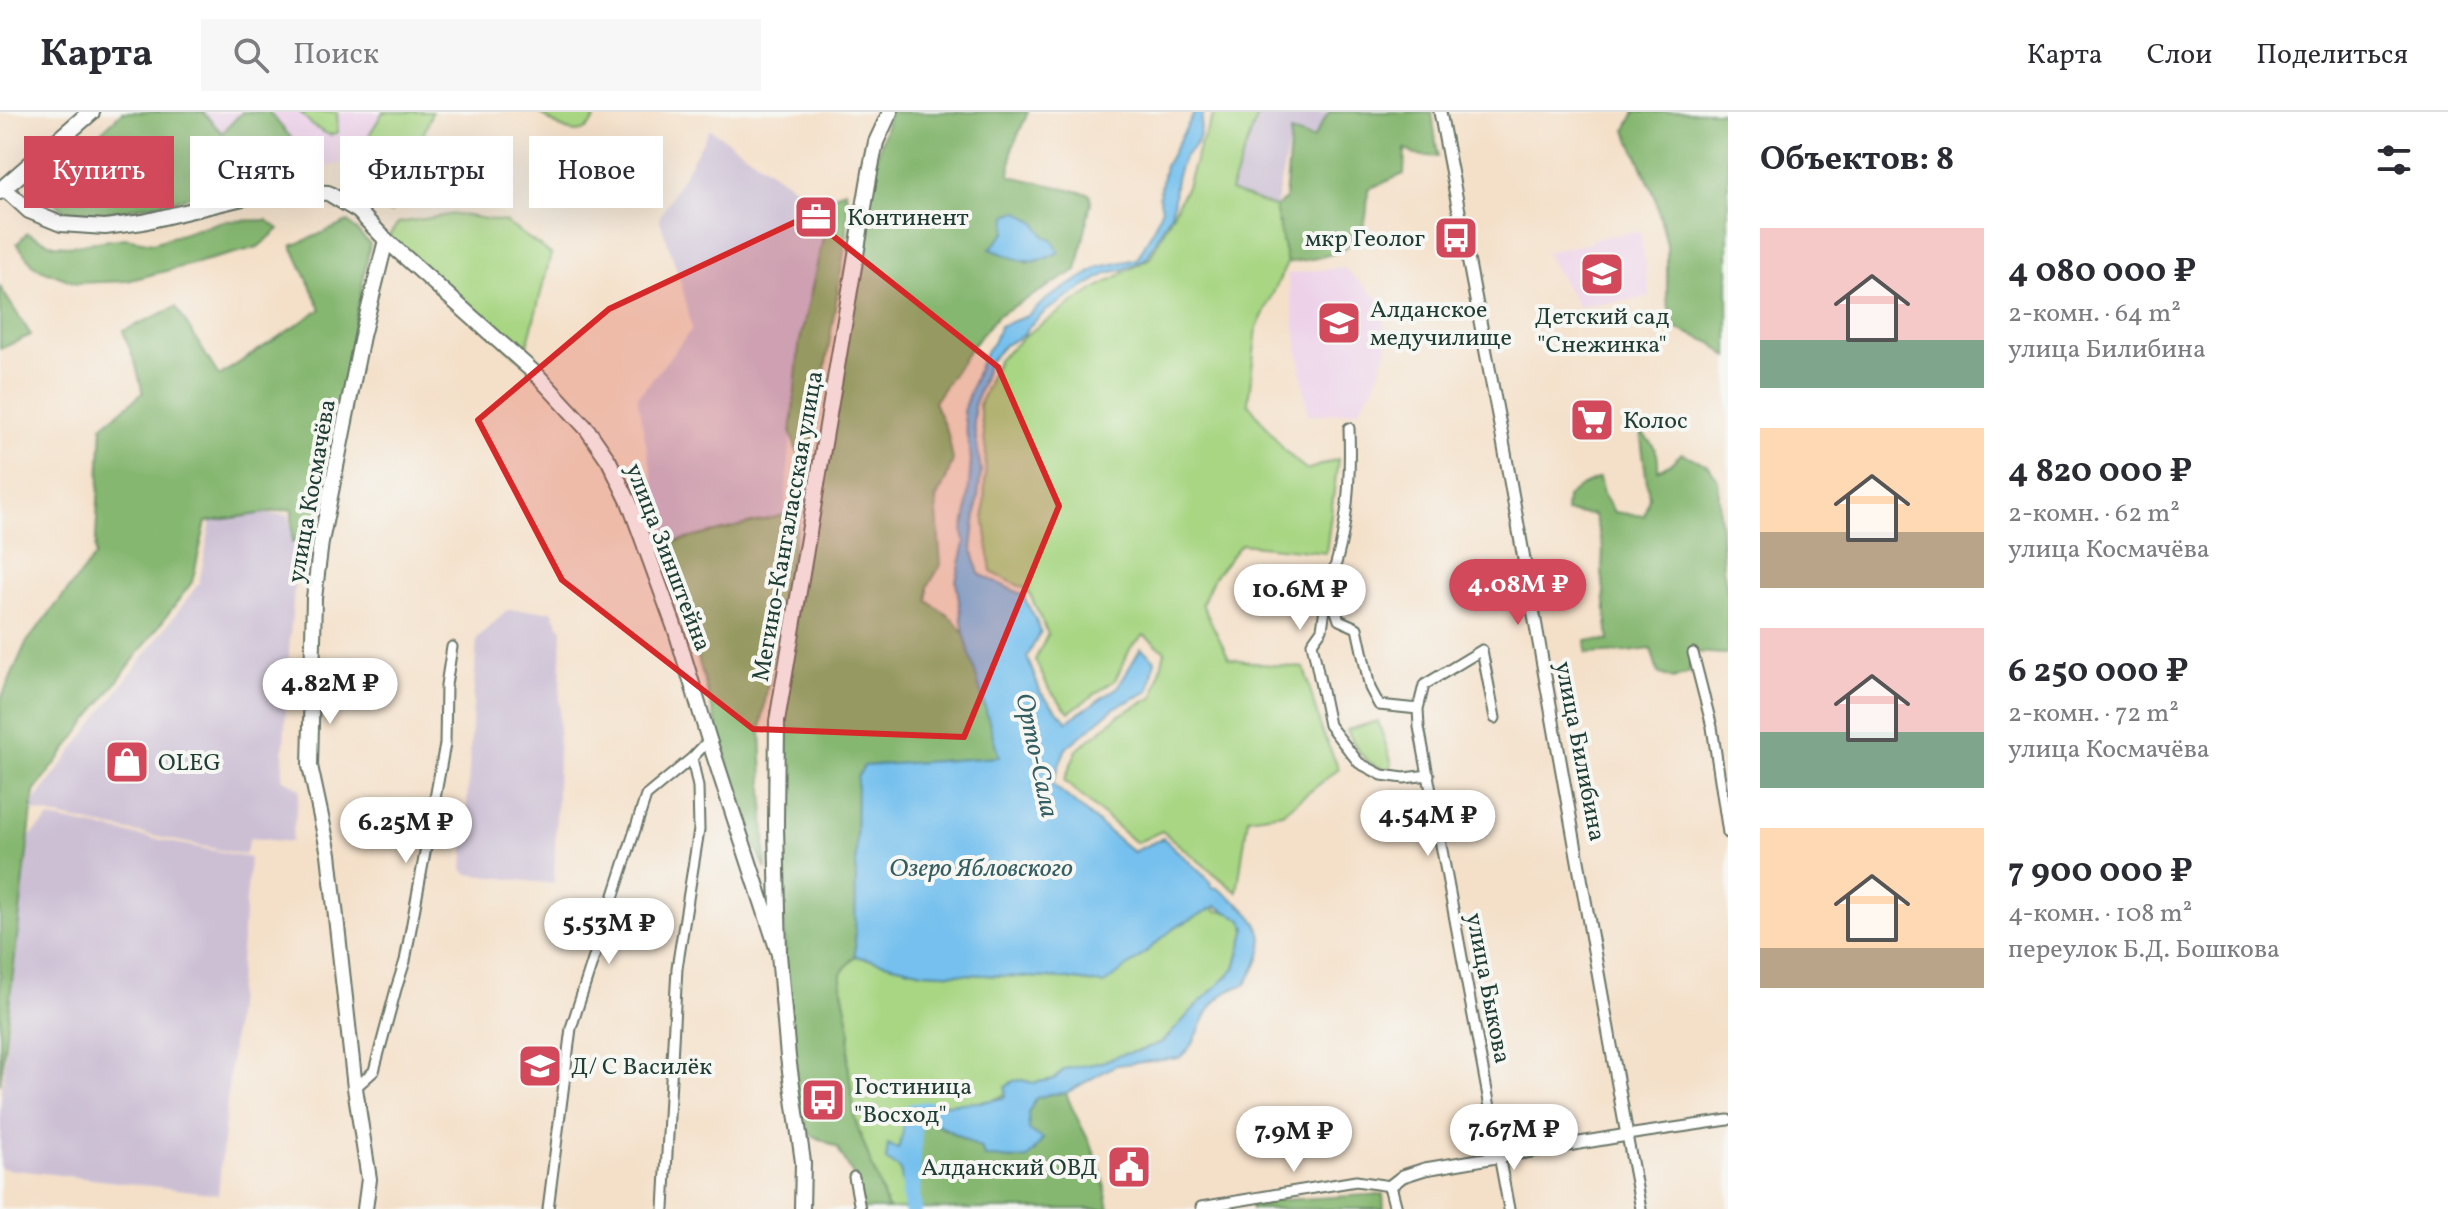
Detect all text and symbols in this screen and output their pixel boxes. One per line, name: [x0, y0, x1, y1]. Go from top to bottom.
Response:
search box: [201, 19, 761, 91]
text: Карта: [40, 29, 153, 82]
icon: search: [229, 33, 273, 77]
text: Поиск: [293, 34, 379, 76]
text: Карта: [2027, 36, 2103, 75]
text: Слои: [2147, 36, 2212, 75]
text: Поделиться: [2256, 36, 2408, 75]
chip: Купить: [24, 136, 174, 208]
chip: Снять: [190, 136, 324, 208]
chip: Фильтры: [340, 136, 513, 208]
chip: Новое: [529, 136, 663, 208]
text: Объектов: 8: [1760, 137, 1954, 184]
icon: filters: [2372, 138, 2416, 182]
office icon: Континент: [792, 193, 840, 241]
place label: Континент: [847, 202, 969, 236]
bus stop icon: мкр Геолог: [1432, 214, 1480, 262]
place label: мкр Геолог: [1305, 223, 1426, 257]
text: 4 080 000 ₽: [2008, 249, 2196, 296]
school or university icon: Детский сад "Снежинка": [1578, 250, 1626, 298]
icon: home: [1824, 260, 1920, 356]
place label: Алданское медучилище: [1370, 294, 1512, 356]
text: 2-комн. · 64 m²: [2008, 296, 2181, 332]
school or university icon: Алданское медучилище: [1315, 299, 1363, 347]
place label: Детский сад "Снежинка": [1535, 301, 1670, 363]
text: улица Билибина: [2008, 332, 2206, 368]
street label: Мегино-Кангаласская улица: [745, 368, 833, 684]
supermarket icon: Колос: [1568, 396, 1616, 444]
street label: улица Космачёва: [280, 397, 346, 586]
place label: Колос: [1623, 405, 1688, 439]
text: 4 820 000 ₽: [2008, 449, 2192, 496]
street label: улица Зинштейна: [616, 459, 719, 657]
icon: home: [1824, 460, 1920, 556]
text: 2-комн. · 62 m²: [2008, 496, 2180, 532]
text: улица Космачёва: [2008, 532, 2210, 568]
pin: 4.08M ₽: [1444, 559, 1592, 627]
pin: 10.6M ₽: [1226, 564, 1374, 632]
text: 4.08M ₽: [1467, 567, 1569, 603]
text: 10.6M ₽: [1252, 572, 1348, 608]
text: 6 250 000 ₽: [2008, 649, 2189, 696]
pin: 4.82M ₽: [256, 658, 404, 726]
street label: улица Билибина: [1545, 659, 1613, 844]
icon: home: [1824, 660, 1920, 756]
text: 4.82M ₽: [281, 666, 379, 702]
water label: Орто-Сала: [1005, 690, 1067, 821]
text: 2-комн. · 72 m²: [2008, 696, 2179, 732]
text: улица Космачёва: [2008, 732, 2210, 768]
shop icon: OLEG: [103, 738, 151, 786]
place label: OLEG: [158, 747, 221, 781]
pin: 4.54M ₽: [1354, 790, 1502, 858]
pin: 6.25M ₽: [332, 797, 480, 865]
text: 4.54M ₽: [1378, 798, 1478, 834]
text: 6.25M ₽: [358, 805, 454, 841]
text: 7 900 000 ₽: [2008, 849, 2193, 896]
water label: Озеро Ябловского: [889, 851, 1073, 887]
icon: home: [1824, 860, 1920, 956]
text: 4-комн. · 108 m²: [2008, 896, 2192, 932]
pin: 5.53M ₽: [535, 898, 683, 966]
text: 5.53M ₽: [562, 906, 656, 942]
street label: улица Быкова: [1456, 910, 1518, 1067]
text: переулок Б.Д. Бошкова: [2008, 932, 2280, 968]
school or university icon: Д/ С Василёк: [516, 1042, 564, 1090]
place label: Д/ С Василёк: [571, 1051, 712, 1085]
place label: Гостиница "Восход": [854, 1071, 972, 1133]
bus stop icon: Гостиница "Восход": [799, 1076, 847, 1124]
pin: 7.67M ₽: [1440, 1104, 1588, 1172]
pin: 7.9M ₽: [1229, 1106, 1359, 1174]
text: 7.67M ₽: [1468, 1112, 1560, 1148]
text: 7.9M ₽: [1254, 1114, 1334, 1150]
public building icon: Алданский ОВД: [1105, 1143, 1153, 1191]
place label: Алданский ОВД: [921, 1152, 1098, 1186]

